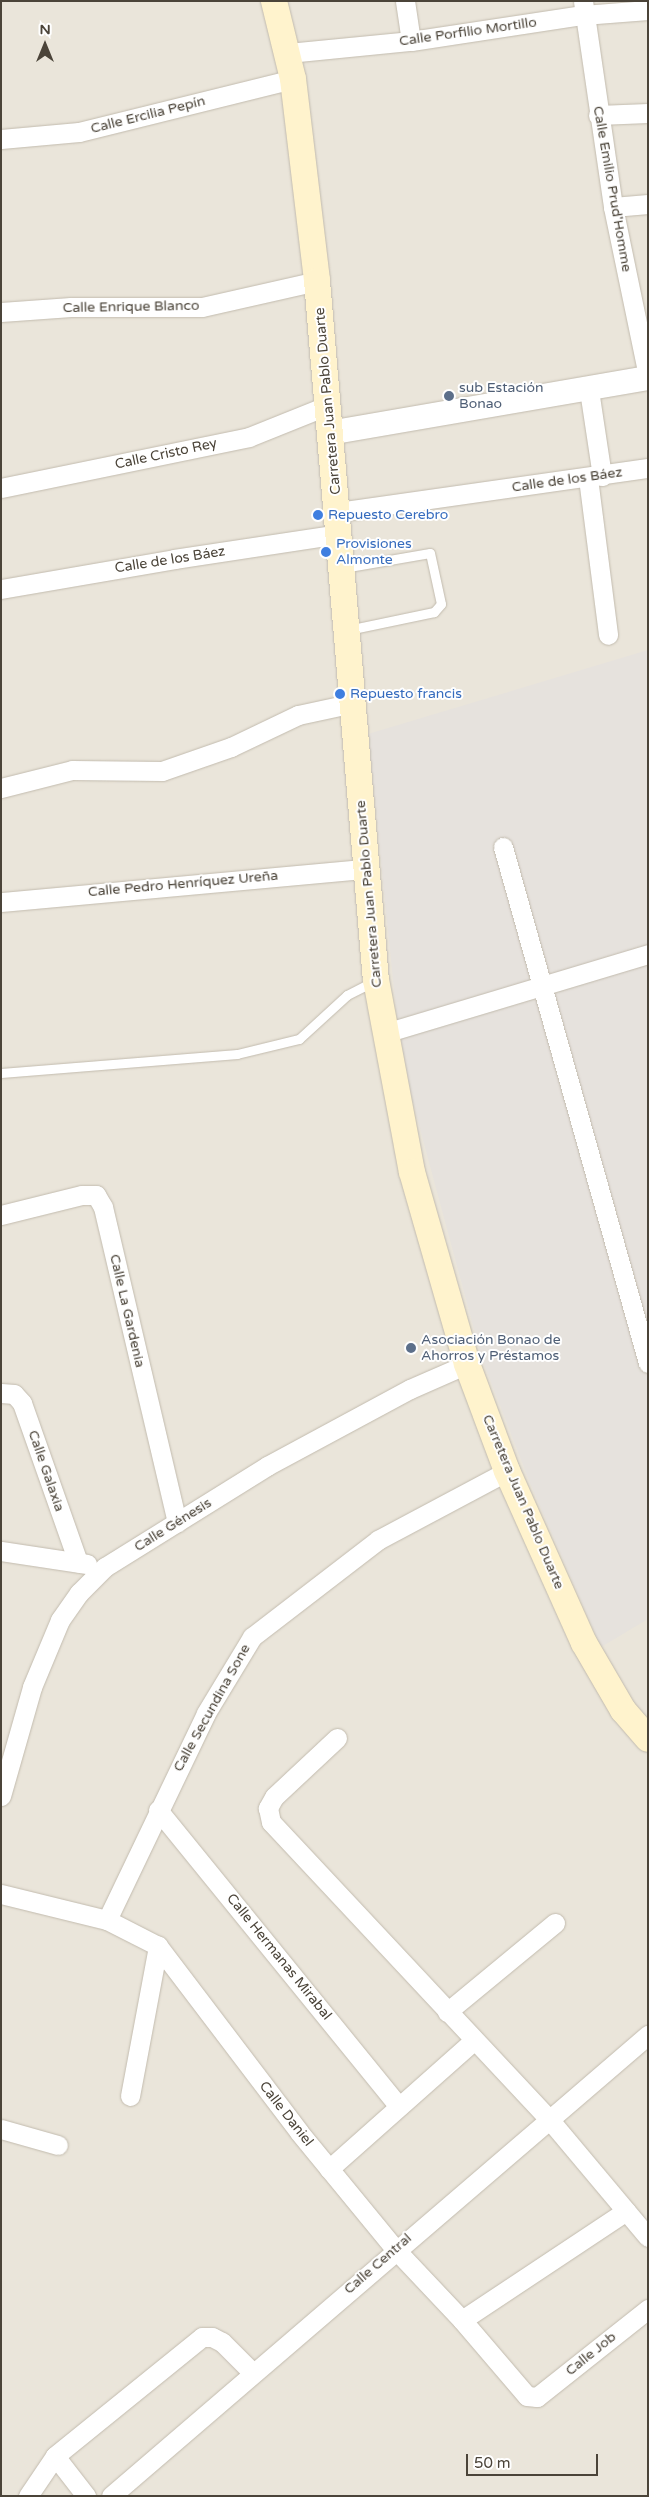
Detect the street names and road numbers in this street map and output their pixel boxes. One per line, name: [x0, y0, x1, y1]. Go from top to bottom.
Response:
street label: Calle Porfilio Mortillo: [398, 14, 538, 50]
street label: Calle Ercilia Pepín: [89, 93, 207, 137]
street label: Calle Emilio Prud'Homme: [589, 105, 635, 273]
street label: Calle Enrique Blanco: [63, 297, 199, 317]
street label: Carretera Juan Pablo Duarte: [311, 307, 345, 495]
street label: Calle Cristo Rey: [113, 435, 219, 473]
street label: Calle de los Báez: [511, 464, 623, 496]
street label: Calle de los Báez: [114, 543, 226, 577]
street label: Carretera Juan Pablo Duarte: [352, 800, 386, 988]
street label: Calle Pedro Henríquez Ureña: [87, 867, 279, 901]
street label: Calle La Gardenia: [106, 1253, 148, 1369]
street label: Carretera Juan Pablo Duarte: [479, 1412, 567, 1592]
street label: Calle Galaxia: [24, 1428, 68, 1514]
street label: Calle Génesis: [131, 1495, 215, 1555]
street label: Calle Secundina Sone: [170, 1641, 254, 1775]
street label: Calle Hermanas Mirabal: [223, 1890, 335, 2024]
street label: Calle Daniel: [255, 2078, 317, 2150]
street label: Calle Central: [341, 2230, 415, 2298]
street label: Calle Job: [562, 2329, 620, 2379]

